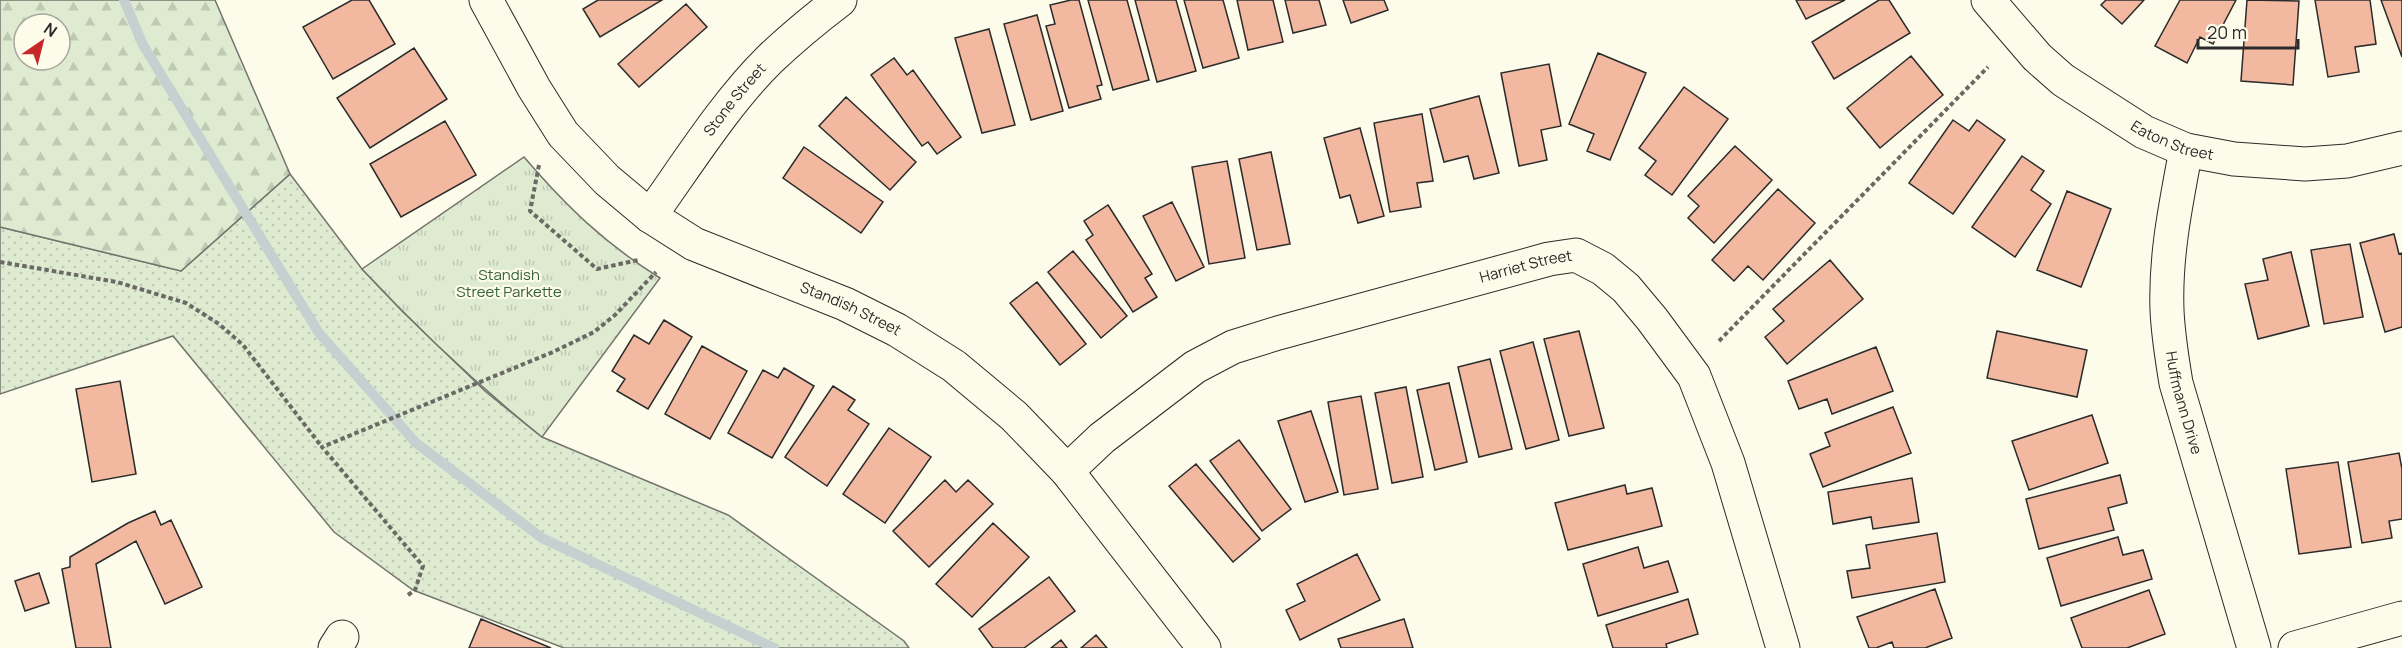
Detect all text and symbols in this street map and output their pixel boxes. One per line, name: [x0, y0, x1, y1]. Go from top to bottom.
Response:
north arrow: [12, 12, 72, 72]
scale bar: [2198, 12, 2298, 50]
text: N: [40, 17, 62, 42]
text: 20 m: [2207, 20, 2247, 44]
street label: Stone Street: [698, 58, 771, 140]
street label: Eaton Street: [2127, 115, 2215, 165]
street label: Harriet Street: [1477, 245, 1574, 287]
park label: Standish Street Parkette: [456, 264, 562, 302]
street label: Standish Street: [797, 276, 906, 340]
street label: Huffmann Drive: [2161, 350, 2208, 457]

